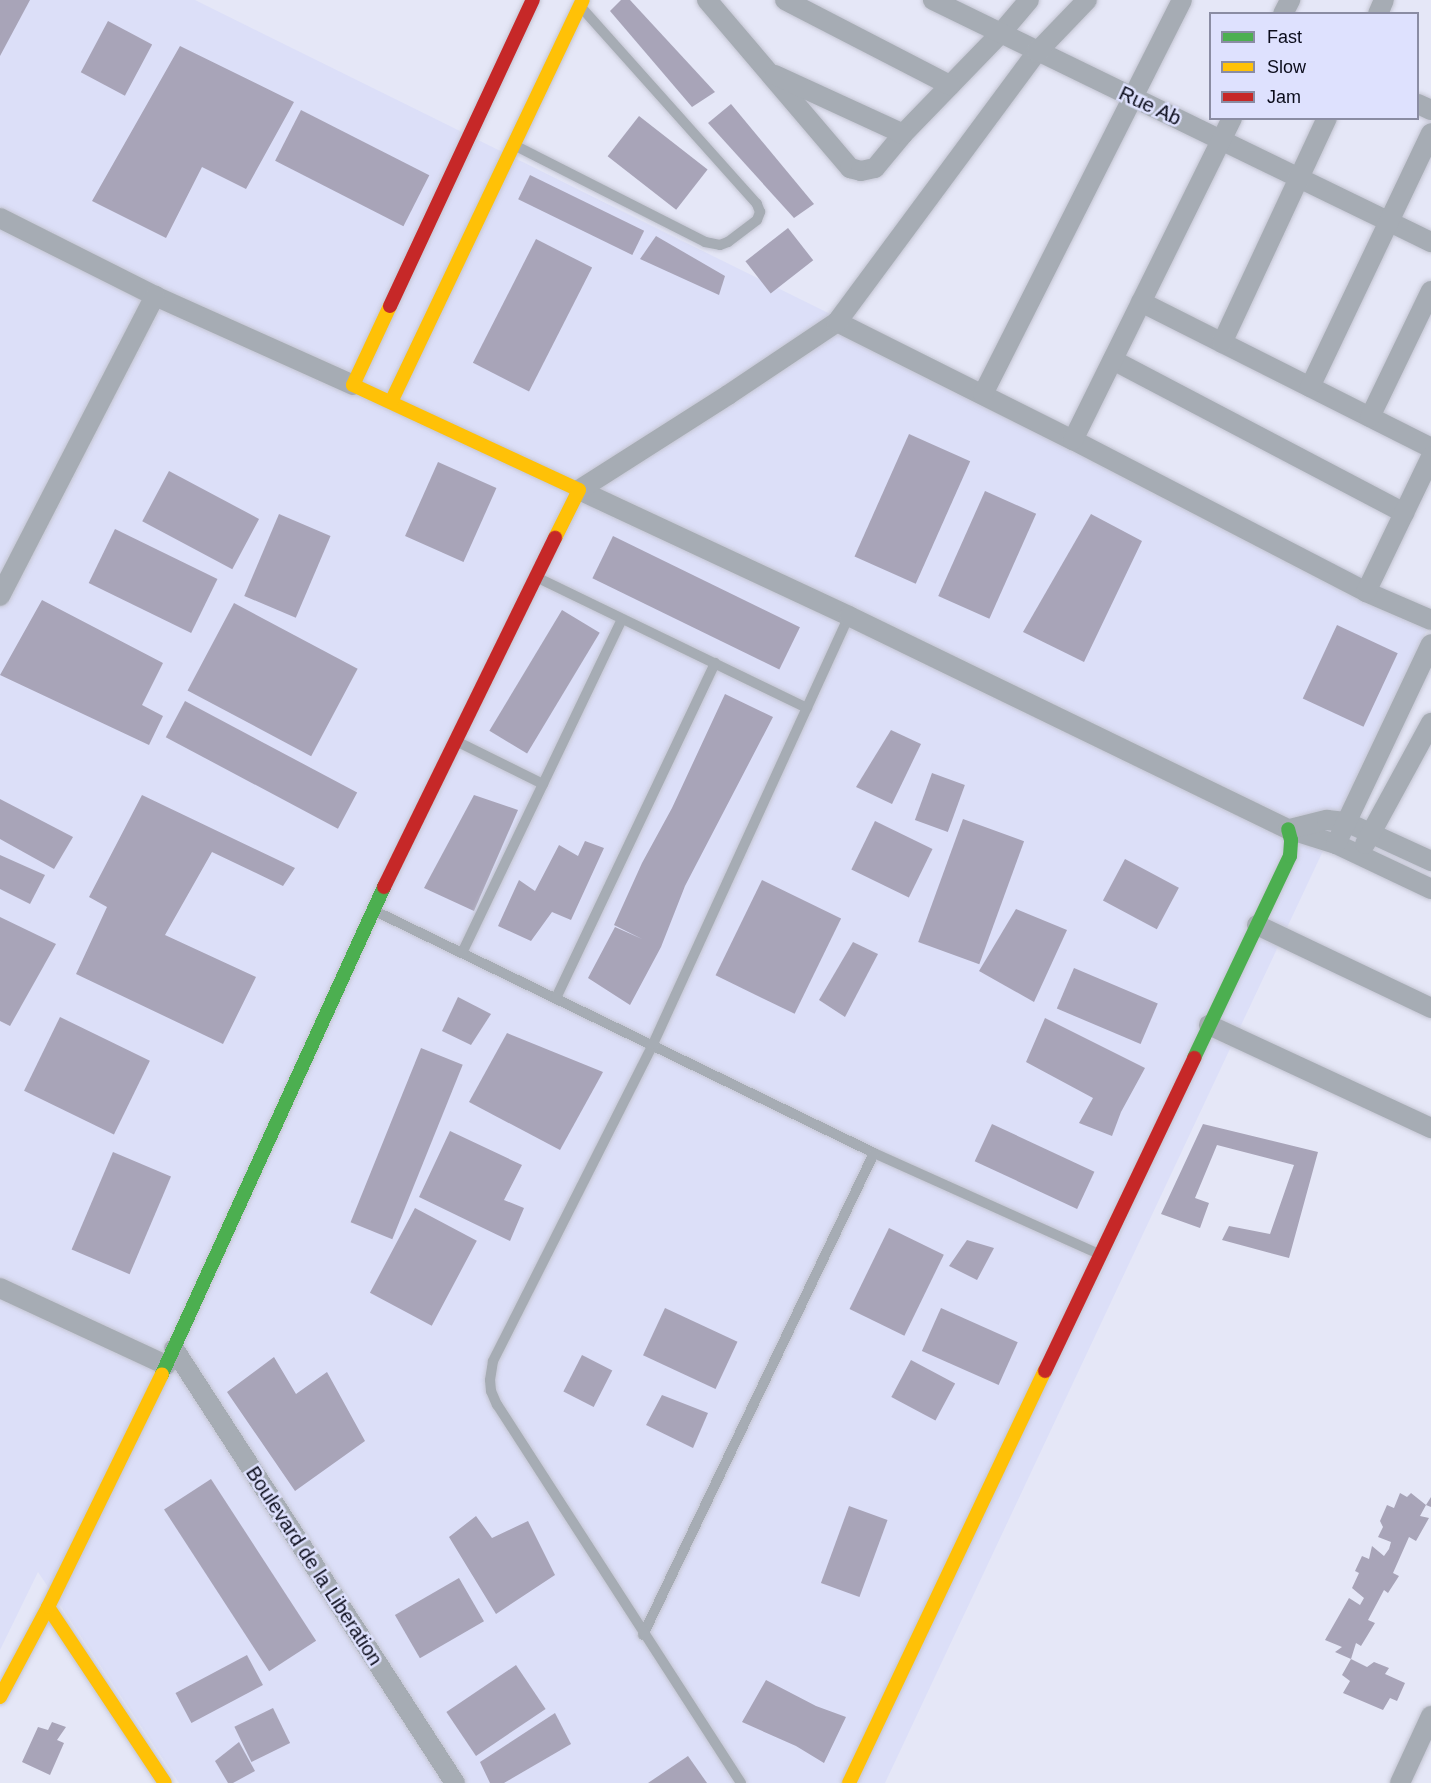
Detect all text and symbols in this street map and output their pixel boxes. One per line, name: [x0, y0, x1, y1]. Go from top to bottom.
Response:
legend: [1209, 12, 1419, 120]
text: Fast: [1267, 27, 1302, 47]
text: Slow: [1267, 57, 1306, 77]
street label: Rue Ab: [1115, 81, 1185, 131]
text: Jam: [1267, 87, 1301, 107]
street label: Boulevard de la Liberation: [241, 1462, 387, 1670]

